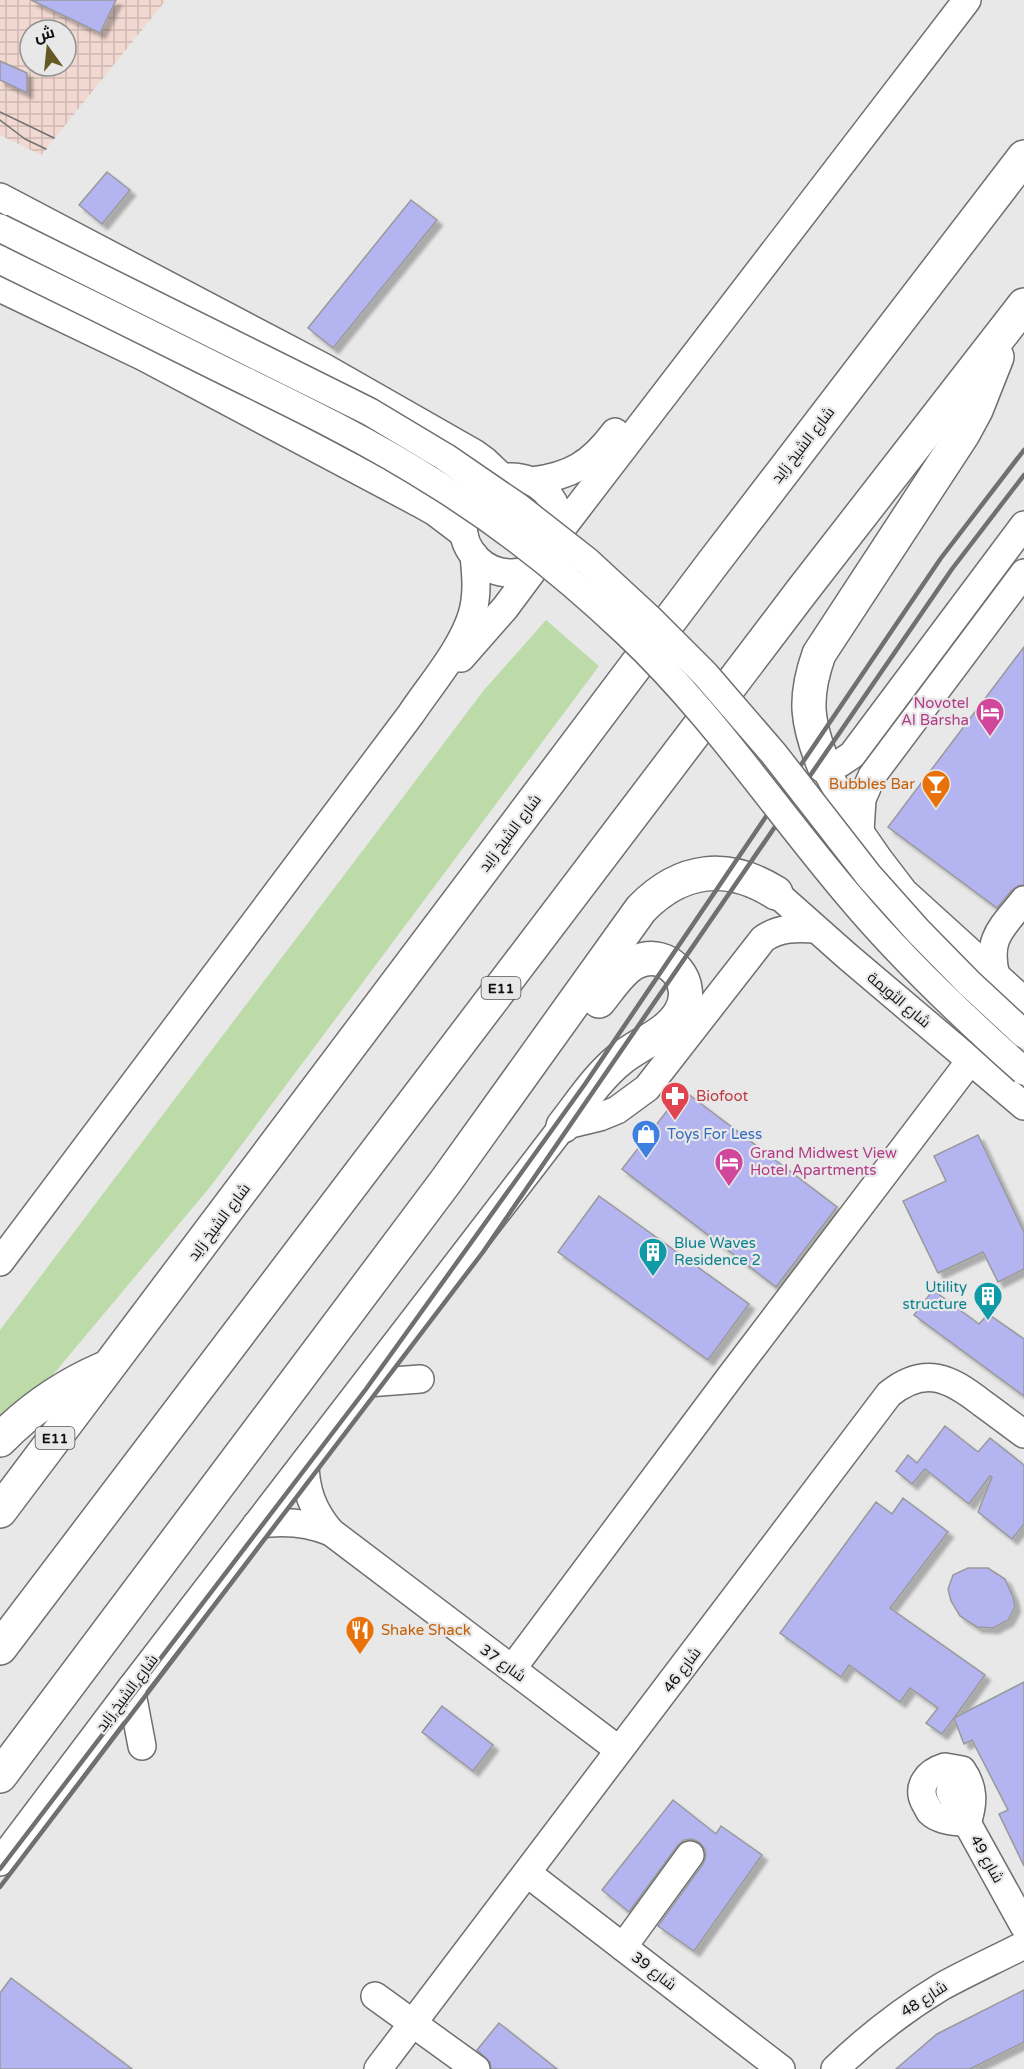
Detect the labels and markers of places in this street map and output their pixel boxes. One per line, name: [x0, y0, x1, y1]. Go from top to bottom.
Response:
place label: Novotel Al Barsha: [901, 694, 969, 729]
hotel icon: Novotel Al Barsha: [974, 696, 1006, 738]
bar icon: Bubbles Bar: [920, 768, 952, 810]
place label: Bubbles Bar: [829, 775, 915, 793]
pharmacy icon: Biofoot: [659, 1080, 691, 1122]
place label: Biofoot: [696, 1087, 749, 1105]
shop icon: Toys For Less: [630, 1118, 662, 1160]
place label: Toys For Less: [667, 1125, 762, 1143]
place label: Grand Midwest View Hotel Apartments: [750, 1144, 897, 1179]
hotel icon: Grand Midwest View Hotel Apartments: [713, 1146, 745, 1188]
place label: Blue Waves Residence 2: [674, 1234, 761, 1269]
building icon: Blue Waves Residence 2: [637, 1236, 669, 1278]
place label: Utility structure: [902, 1278, 967, 1313]
building icon: Utility structure: [972, 1280, 1004, 1322]
restaurant icon: Shake Shack: [344, 1614, 376, 1656]
place label: Shake Shack: [381, 1621, 471, 1639]

